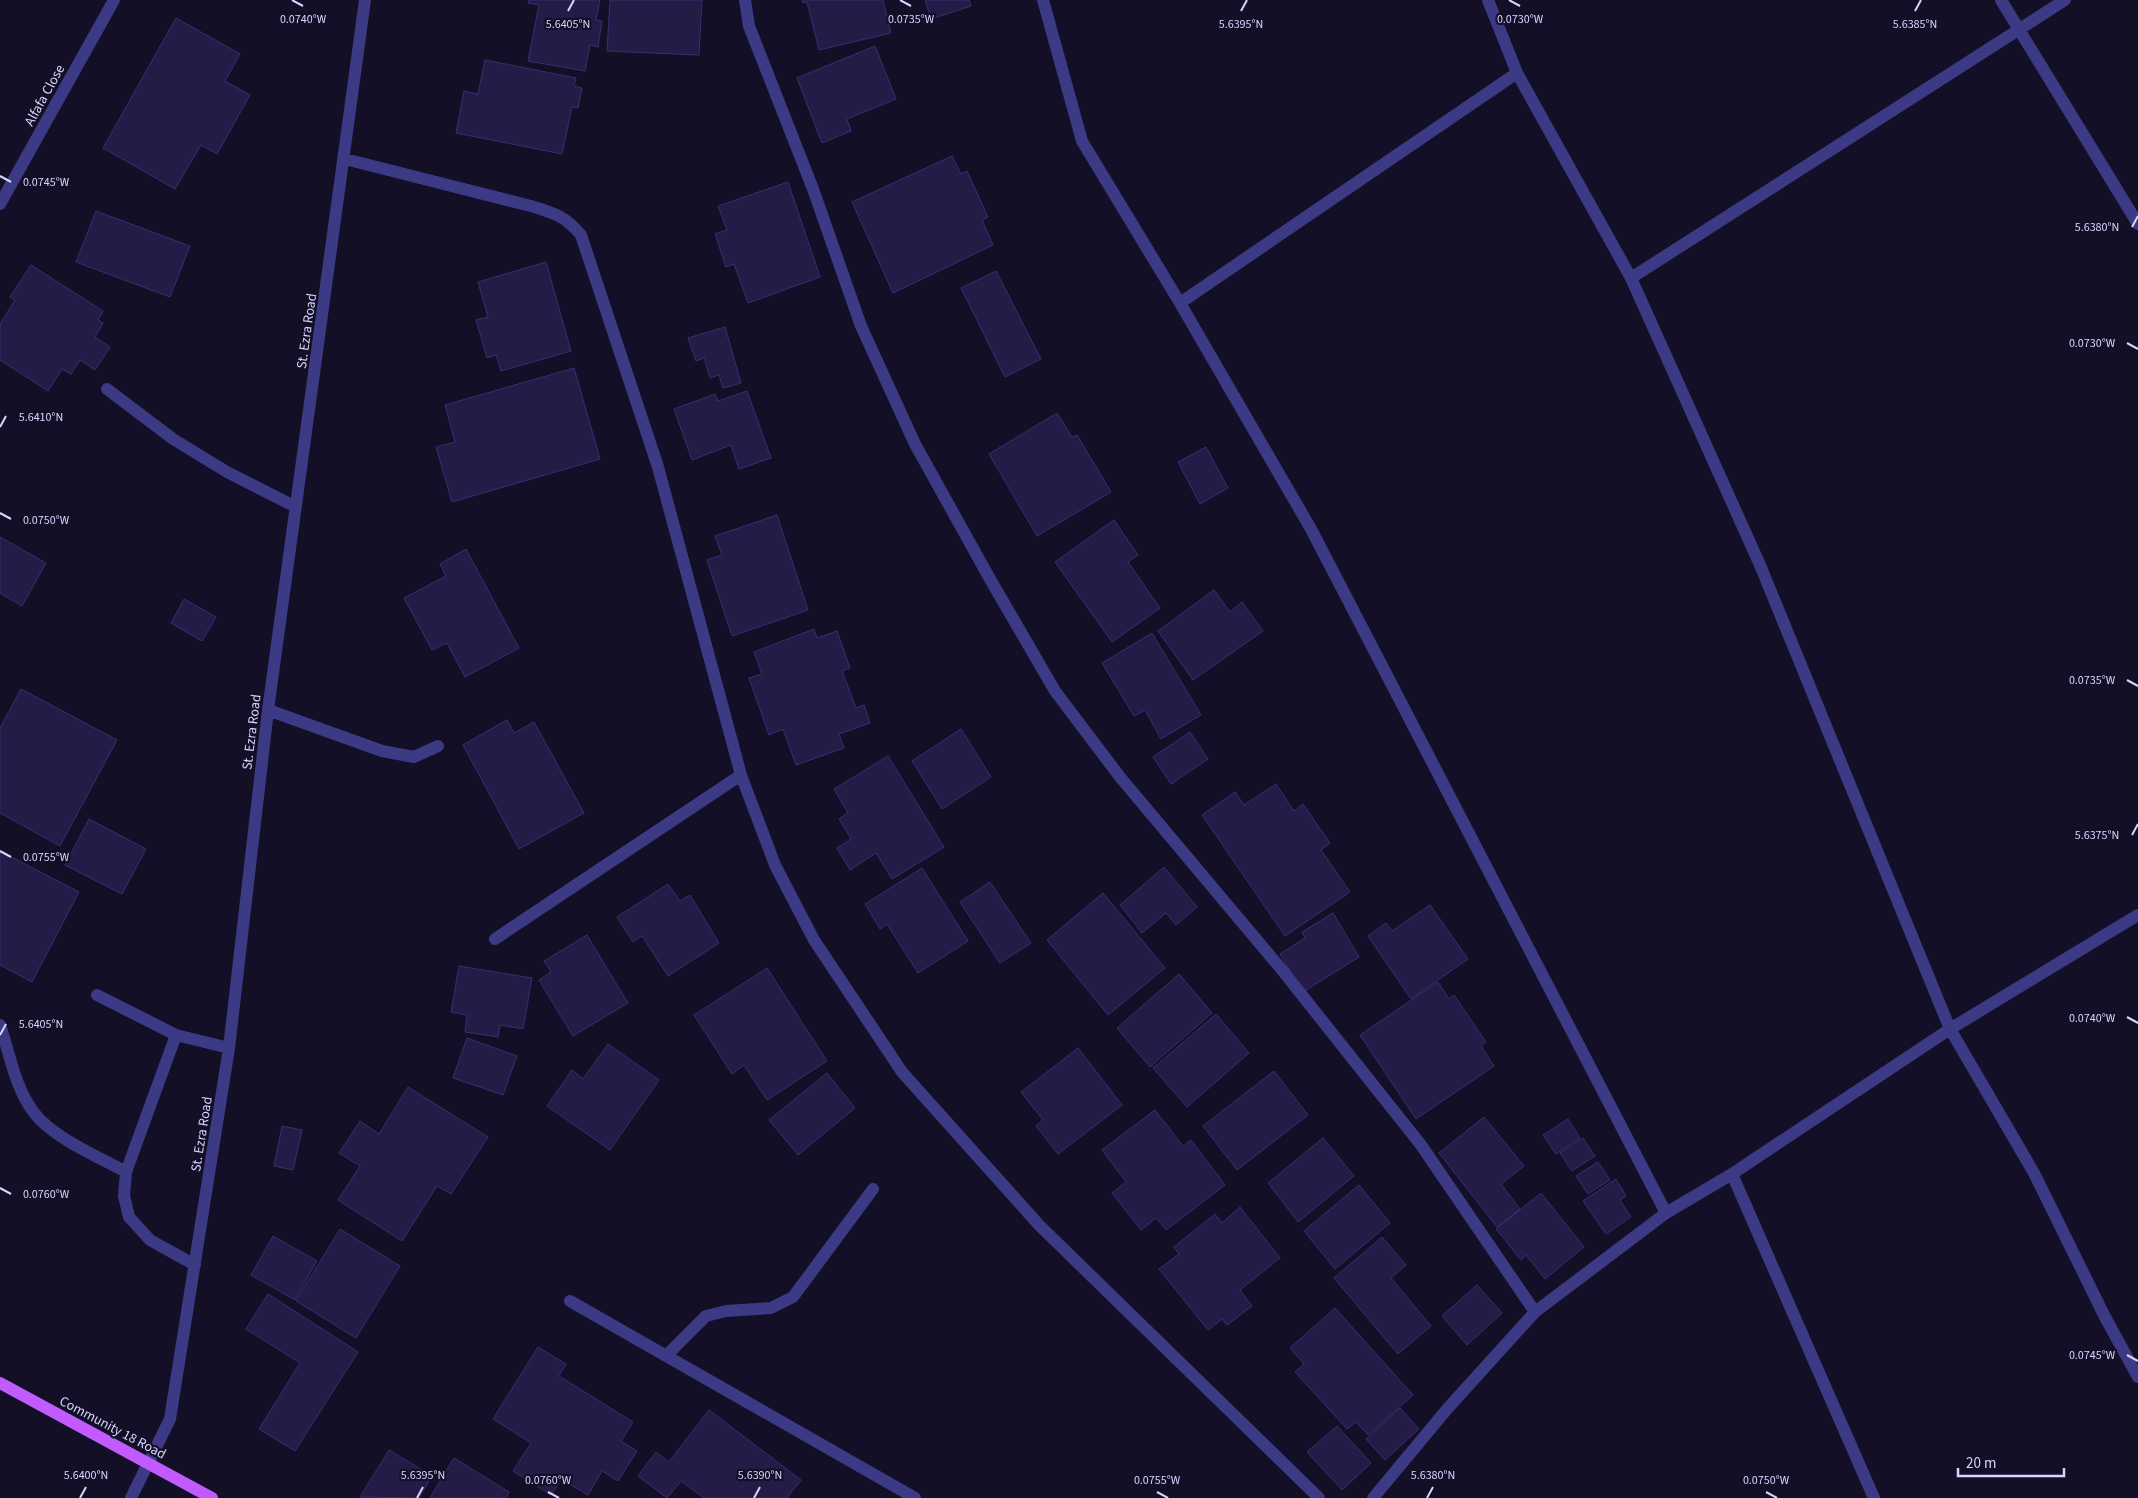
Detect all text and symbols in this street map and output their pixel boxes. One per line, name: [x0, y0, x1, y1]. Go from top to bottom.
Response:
text: 0.0740°W: [280, 11, 327, 28]
text: 0.0735°W: [888, 11, 935, 28]
text: 0.0730°W: [1497, 11, 1544, 28]
text: 5.6405°N: [546, 16, 590, 33]
text: 5.6395°N: [1219, 16, 1263, 33]
text: 5.6385°N: [1893, 16, 1937, 33]
street label: Alfafa Close: [20, 61, 70, 130]
text: 0.0745°W: [23, 174, 70, 191]
text: 5.6380°N: [2075, 219, 2119, 236]
street label: St. Ezra Road: [292, 292, 322, 370]
text: 0.0730°W: [2069, 335, 2116, 352]
text: 5.6410°N: [19, 409, 63, 426]
text: 0.0750°W: [23, 512, 70, 529]
text: 0.0735°W: [2069, 672, 2116, 689]
street label: St. Ezra Road: [237, 693, 267, 771]
text: 5.6375°N: [2075, 827, 2119, 844]
text: 0.0755°W: [23, 849, 70, 866]
text: 0.0740°W: [2069, 1010, 2116, 1027]
text: 5.6405°N: [19, 1016, 63, 1033]
street label: St. Ezra Road: [186, 1095, 218, 1173]
text: 0.0760°W: [23, 1186, 70, 1203]
text: 0.0745°W: [2069, 1347, 2116, 1364]
street label: Community 18 Road: [56, 1391, 169, 1464]
scale bar: [1958, 1446, 2064, 1478]
text: 20 m: [1966, 1453, 1996, 1474]
text: 5.6400°N: [64, 1467, 108, 1484]
text: 5.6395°N: [401, 1467, 445, 1484]
text: 5.6390°N: [738, 1467, 782, 1484]
text: 5.6380°N: [1411, 1467, 1455, 1484]
text: 0.0760°W: [525, 1472, 572, 1489]
text: 0.0755°W: [1134, 1472, 1181, 1489]
text: 0.0750°W: [1743, 1472, 1790, 1489]

